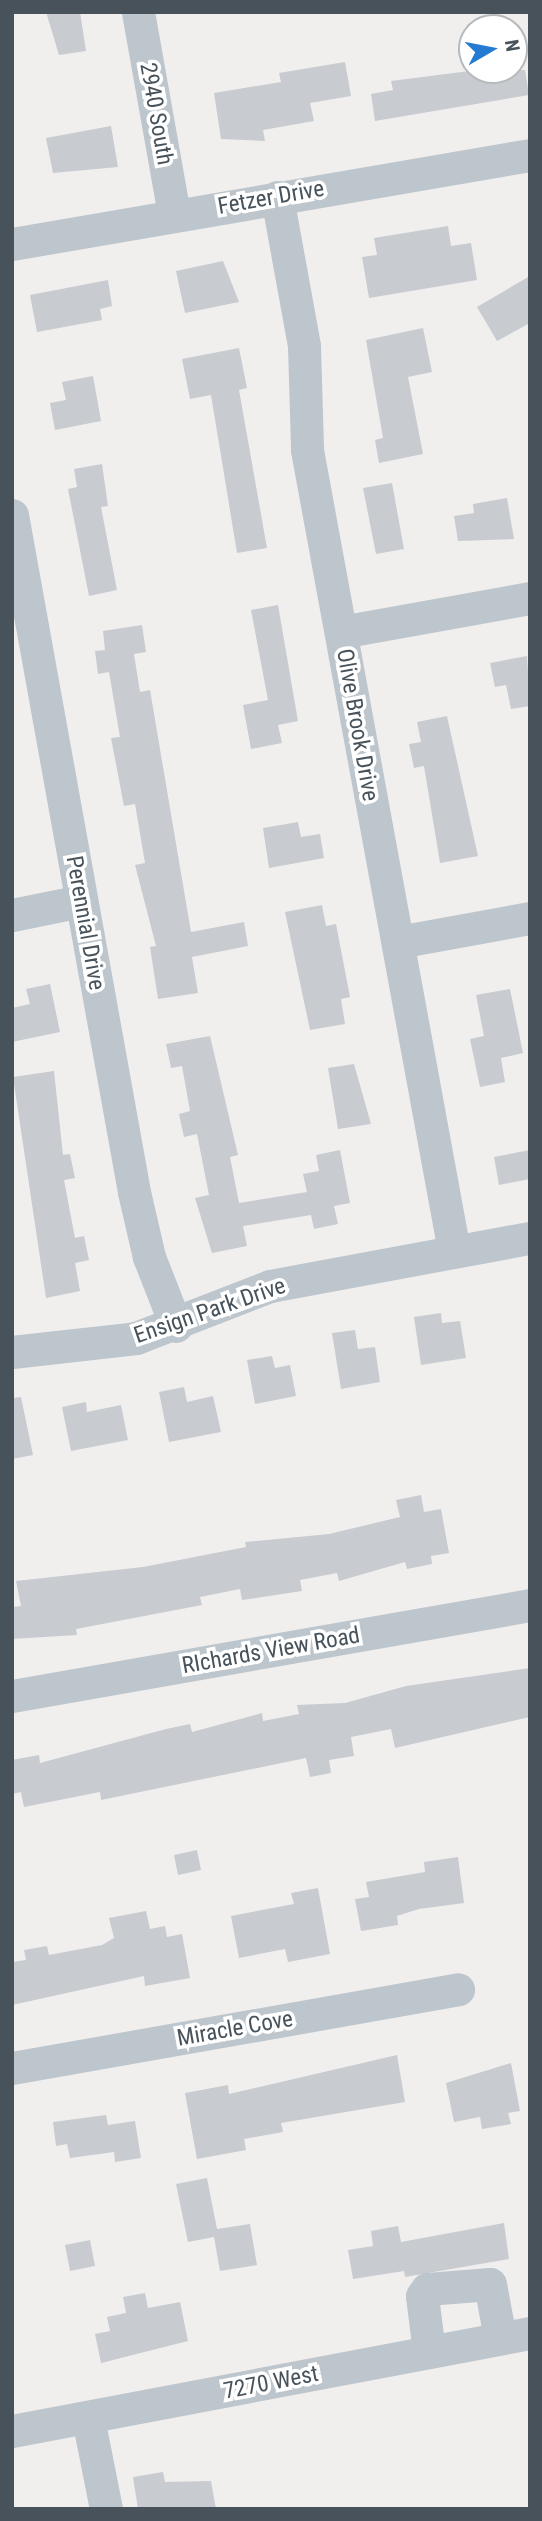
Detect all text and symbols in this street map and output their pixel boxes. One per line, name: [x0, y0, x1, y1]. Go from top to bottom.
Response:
north arrow: [458, 14, 528, 84]
text: N: [500, 38, 525, 53]
street label: 2940 South: [133, 61, 179, 167]
street label: Fetzer Drive: [216, 175, 326, 221]
street label: Olive Brook Drive: [330, 647, 384, 803]
street label: Perennial Drive: [60, 854, 110, 992]
street label: Ensign Park Drive: [131, 1272, 289, 1350]
street label: RIchards View Road: [180, 1622, 362, 1680]
street label: Miracle Cove: [175, 2005, 295, 2053]
street label: 7270 West: [221, 2360, 321, 2406]

